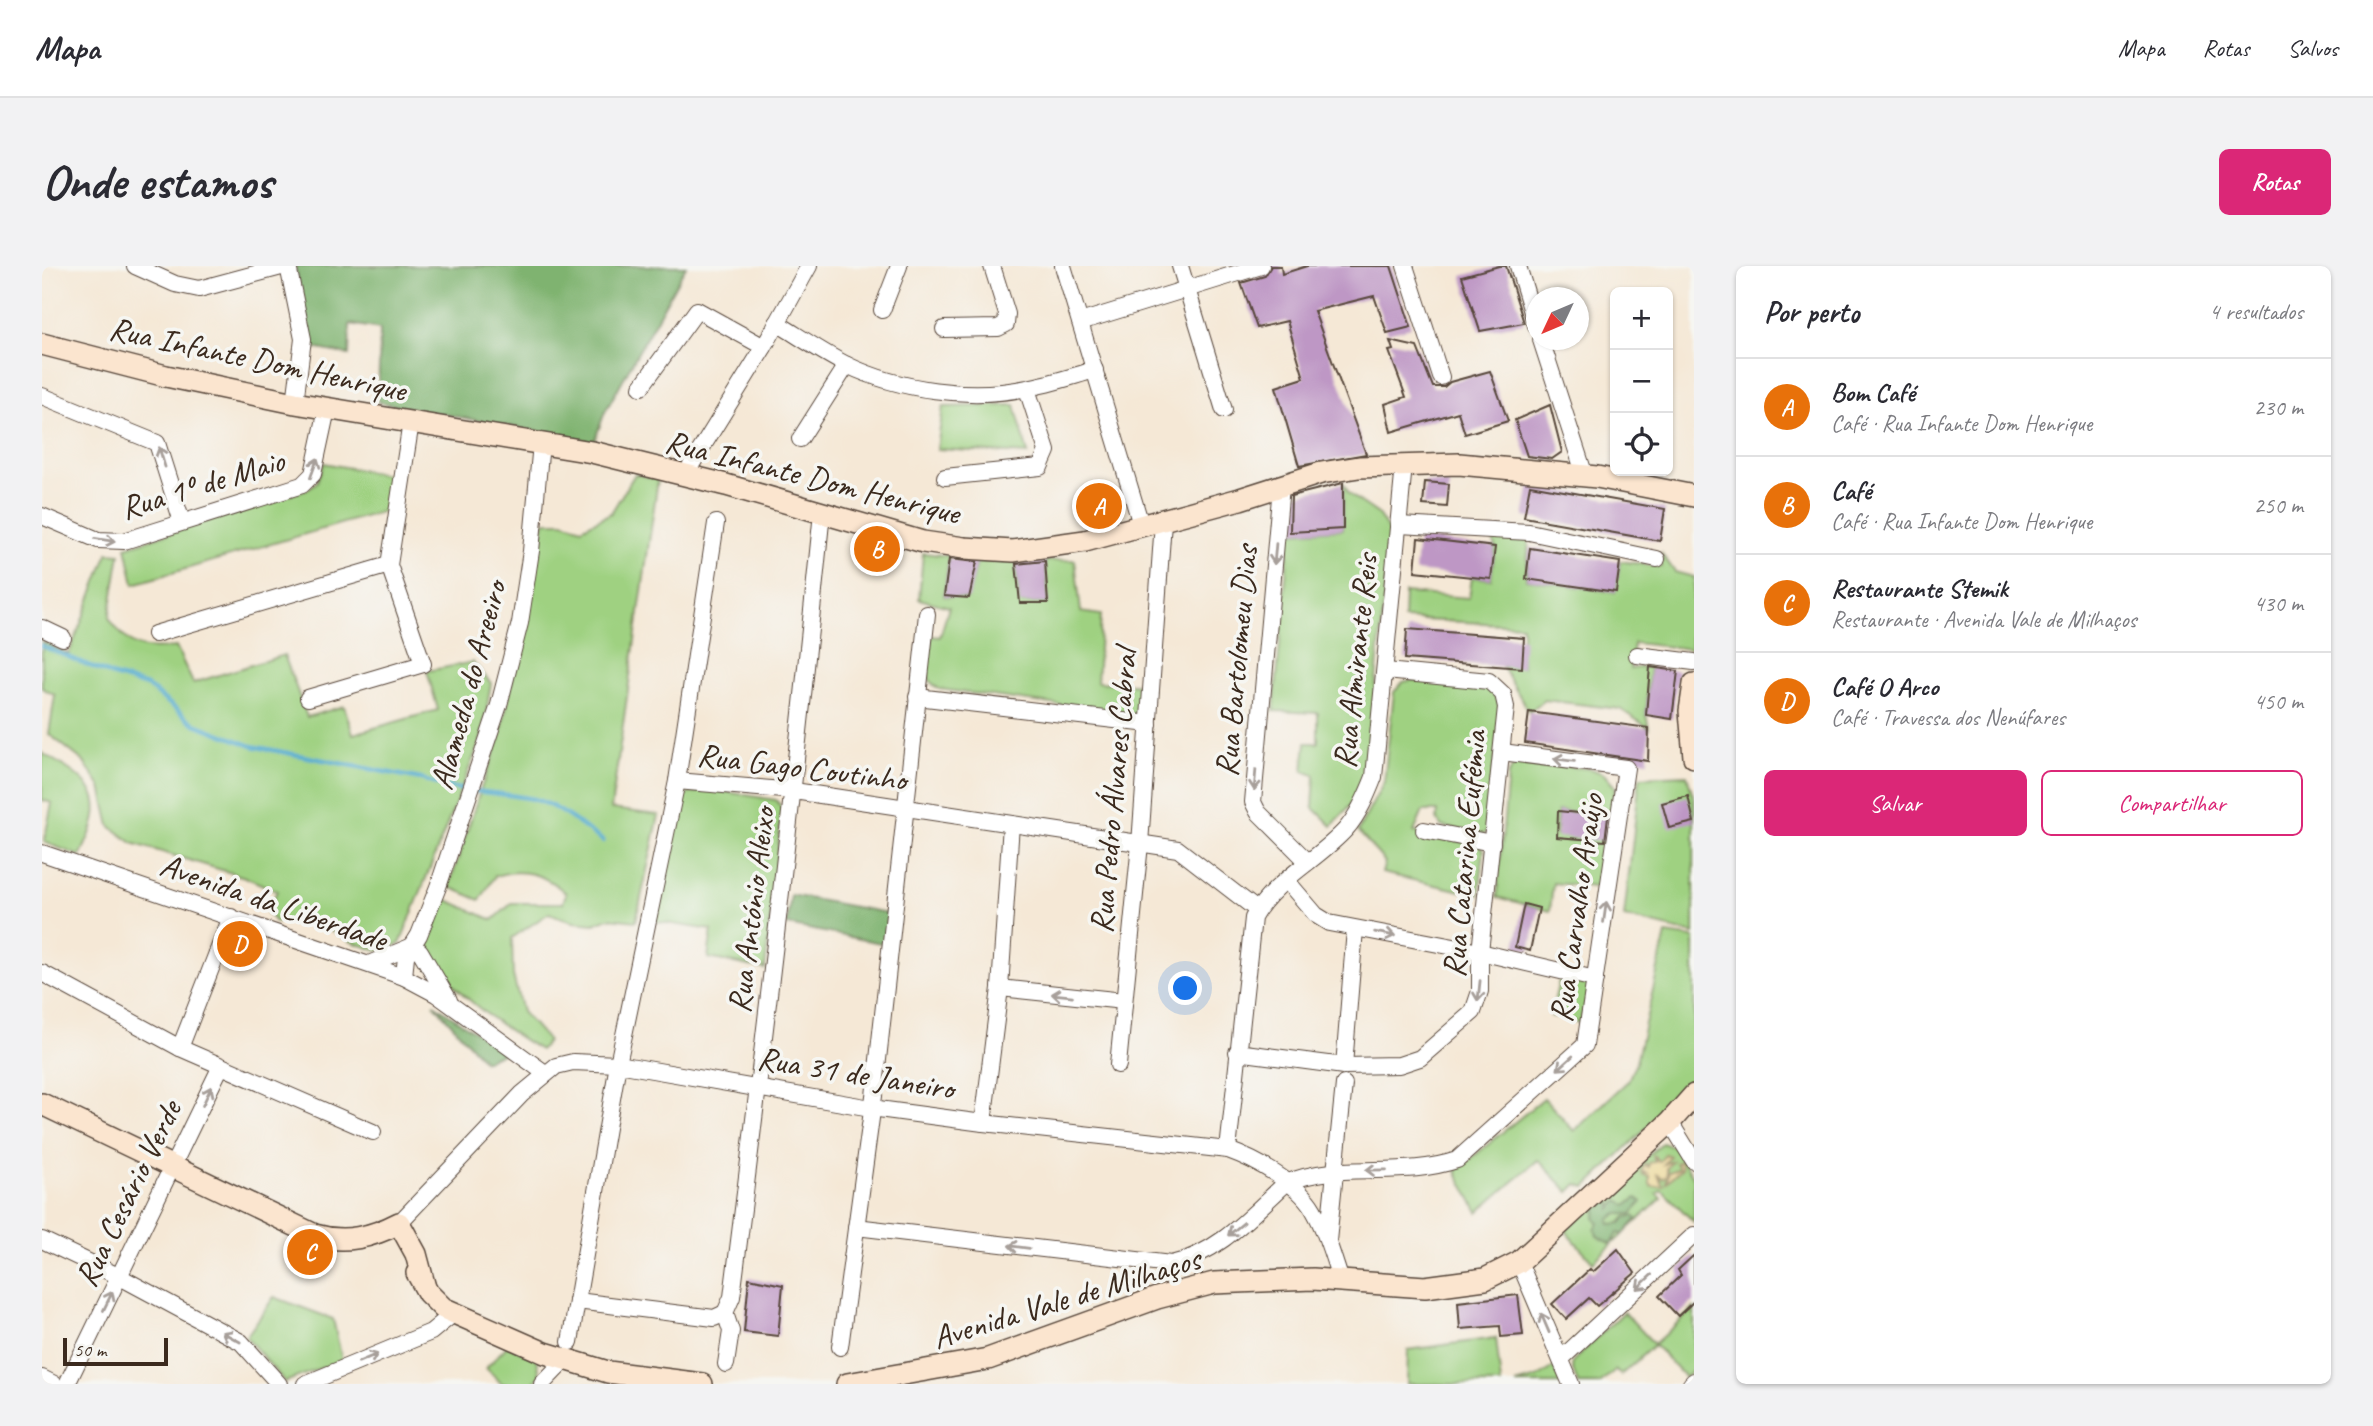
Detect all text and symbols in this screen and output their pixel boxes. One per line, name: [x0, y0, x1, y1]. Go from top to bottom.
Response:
text: Mapa: [35, 27, 100, 69]
text: Mapa: [2118, 33, 2165, 63]
text: Rotas: [2203, 33, 2249, 63]
text: Salvos: [2287, 33, 2338, 63]
button: Rotas: [2219, 149, 2331, 215]
text: Onde estamos: [42, 151, 272, 213]
north arrow: [1526, 287, 1589, 350]
map controls: [1610, 287, 1673, 476]
button: +: [1610, 287, 1673, 350]
text: Por perto: [1764, 293, 1859, 331]
text: 4 resultados: [2209, 297, 2303, 326]
street label: Rua Infante Dom Henrique: [106, 307, 412, 411]
button: −: [1610, 350, 1673, 413]
text: Bom Café: [1831, 376, 1915, 409]
text: A: [1781, 393, 1793, 422]
text: 230 m: [2254, 393, 2303, 422]
text: Café · Rua Infante Dom Henrique: [1831, 409, 2092, 438]
button: locate: [1610, 413, 1673, 476]
street label: Rua Infante Dom Henrique: [661, 420, 967, 534]
street label: Rua 1º de Maio: [115, 439, 291, 529]
one-way arrow: [154, 446, 167, 468]
one-way arrow: [309, 458, 321, 479]
text: Café: [1831, 474, 1871, 507]
pin: A: [1076, 480, 1122, 532]
text: B: [1781, 491, 1793, 520]
text: 250 m: [2254, 491, 2303, 520]
text: Café · Rua Infante Dom Henrique: [1831, 507, 2092, 536]
pin: B: [854, 523, 900, 575]
one-way arrow: [94, 534, 116, 547]
street label: Rua Bartolomeu Dias: [1205, 541, 1267, 778]
one-way arrow: [1268, 542, 1281, 565]
street label: Rua Almirante Reis: [1323, 549, 1387, 770]
text: Restaurante Stemik: [1831, 572, 2008, 605]
street label: Alameda do Areeiro: [420, 573, 517, 794]
text: C: [1782, 589, 1792, 618]
text: 430 m: [2254, 589, 2303, 618]
text: Restaurante · Avenida Vale de Milhaços: [1831, 605, 2136, 634]
street label: Rua Pedro Álvares Cabral: [1080, 642, 1147, 935]
text: Café O Arco: [1831, 670, 1938, 703]
text: D: [1780, 687, 1794, 716]
text: 450 m: [2254, 687, 2303, 716]
text: Café · Travessa dos Nenúfares: [1831, 703, 2065, 732]
street label: Rua Catarina Eufémia: [1432, 727, 1496, 979]
street label: Rua Gago Coutinho: [695, 733, 912, 801]
one-way arrow: [1553, 754, 1576, 767]
one-way arrow: [1248, 769, 1261, 791]
button: Salvar: [1764, 770, 2027, 836]
button: Compartilhar: [2041, 770, 2303, 836]
street label: Rua Carvalho Araújo: [1539, 789, 1613, 1025]
street label: Rua António Aleixo: [718, 802, 785, 1015]
street label: Avenida da Liberdade: [155, 843, 395, 961]
one-way arrow: [1599, 901, 1612, 924]
pin: D: [217, 918, 263, 970]
one-way arrow: [1373, 928, 1396, 941]
your location: [1168, 971, 1202, 1005]
one-way arrow: [1472, 979, 1485, 1002]
one-way arrow: [1051, 988, 1074, 1001]
street label: Rua 31 de Janeiro: [755, 1037, 960, 1110]
one-way arrow: [1557, 1054, 1574, 1071]
one-way arrow: [201, 1086, 214, 1107]
street label: Rua Cesário Verde: [65, 1092, 192, 1293]
one-way arrow: [1365, 1163, 1388, 1177]
one-way arrow: [1227, 1222, 1245, 1237]
pin: C: [287, 1226, 333, 1278]
street label: Avenida Vale de Milhaços: [927, 1237, 1208, 1359]
one-way arrow: [1008, 1241, 1031, 1254]
one-way arrow: [1636, 1273, 1653, 1290]
one-way arrow: [101, 1291, 115, 1312]
one-way arrow: [1538, 1313, 1551, 1334]
one-way arrow: [221, 1330, 242, 1343]
scale bar: [63, 1335, 168, 1367]
text: 50 m: [74, 1338, 106, 1362]
one-way arrow: [357, 1351, 379, 1364]

